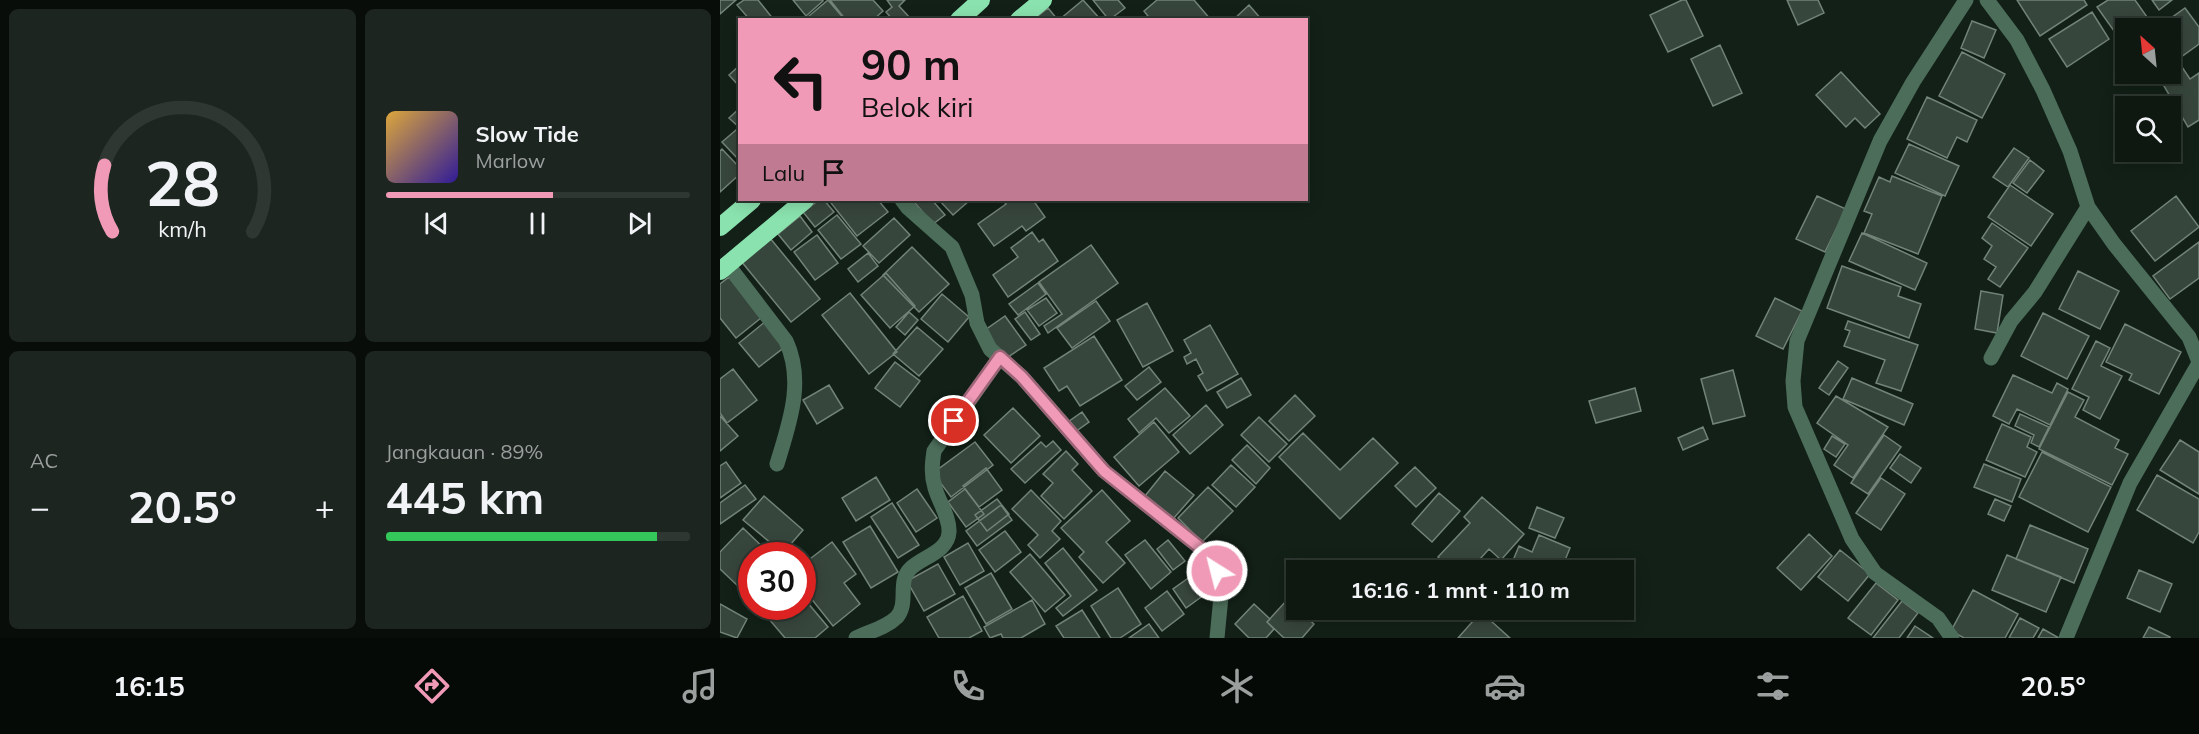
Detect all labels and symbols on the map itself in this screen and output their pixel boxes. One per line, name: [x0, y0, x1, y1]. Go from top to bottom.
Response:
north arrow: [2115, 18, 2181, 84]
pin: [928, 395, 979, 446]
position arrow: [1185, 539, 1249, 603]
speed limit sign: 30: [738, 542, 816, 620]

